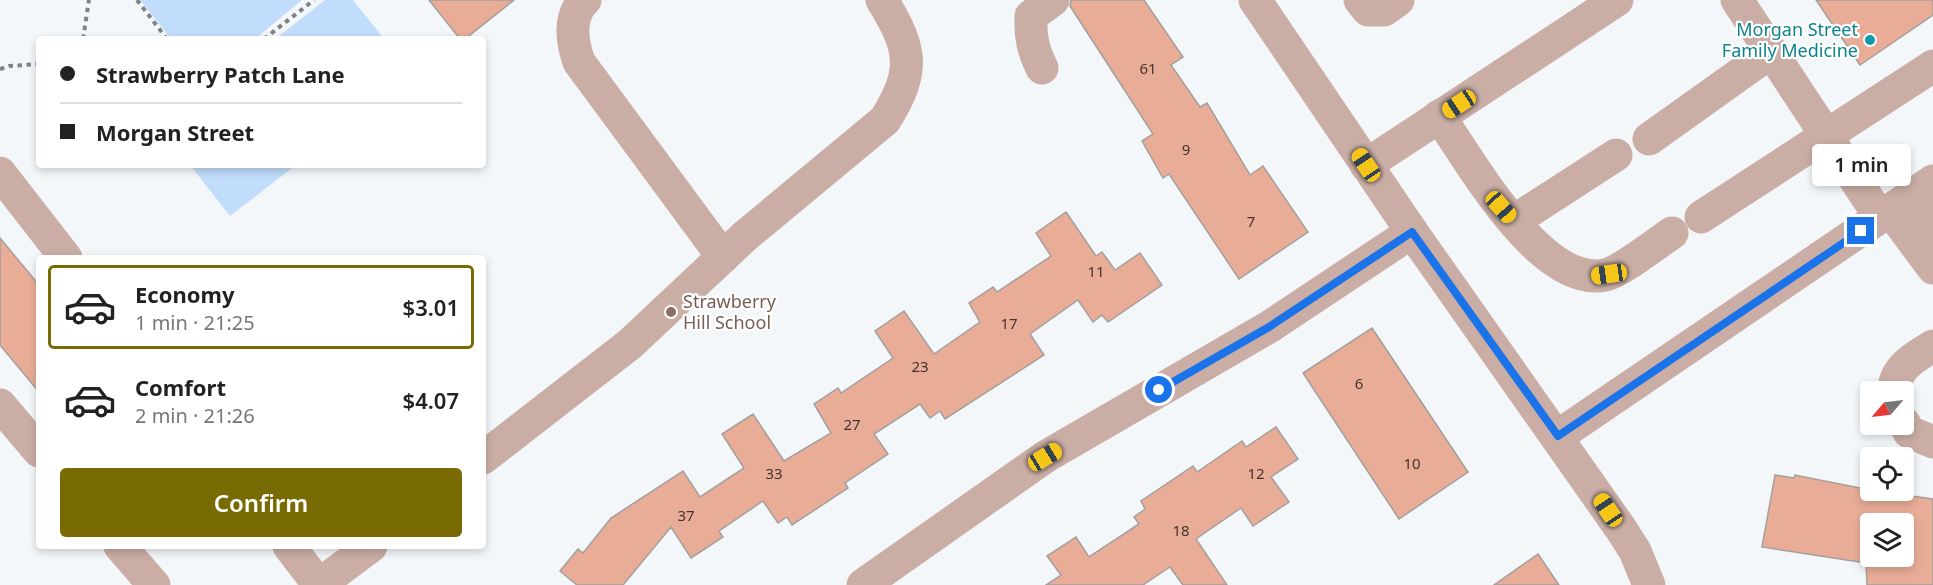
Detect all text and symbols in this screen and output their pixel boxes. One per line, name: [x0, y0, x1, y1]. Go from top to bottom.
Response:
place label: Morgan Street Family Medicine: [1722, 17, 1858, 62]
marker: Morgan Street Family Medicine: [1863, 33, 1877, 47]
house number: 61: [1139, 58, 1157, 78]
text: Strawberry Patch Lane: [96, 59, 345, 89]
car: [1439, 87, 1479, 121]
text: Morgan Street: [96, 117, 254, 147]
house number: 9: [1182, 139, 1190, 159]
callout: 1 min: [1812, 144, 1910, 186]
car: [1348, 145, 1384, 185]
text: 1 min: [1834, 151, 1889, 178]
car: [1482, 188, 1520, 226]
house number: 7: [1247, 211, 1255, 231]
route end: [1847, 217, 1874, 244]
house number: 11: [1087, 261, 1105, 281]
car: [1590, 263, 1628, 285]
text: Economy: [135, 279, 234, 309]
icon: car: [63, 280, 117, 334]
place label: Strawberry Hill School: [683, 289, 777, 334]
text: $3.01: [403, 292, 459, 322]
marker: Strawberry Hill School: [664, 305, 678, 319]
text: 1 min · 21:25: [135, 309, 255, 336]
house number: 17: [1000, 313, 1018, 333]
house number: 23: [911, 356, 929, 376]
text: Comfort: [135, 372, 226, 402]
icon: car: [63, 373, 117, 427]
house number: 6: [1355, 373, 1363, 393]
route start: [1145, 376, 1172, 403]
north arrow: [1860, 381, 1914, 435]
map controls: [1860, 381, 1914, 567]
text: $4.07: [403, 385, 459, 415]
text: 2 min · 21:26: [135, 402, 255, 429]
house number: 27: [843, 414, 861, 434]
car: [1025, 440, 1065, 474]
button: locate: [1860, 447, 1914, 501]
house number: 10: [1403, 453, 1421, 473]
house number: 33: [765, 463, 783, 483]
house number: 12: [1247, 463, 1265, 483]
button: Confirm: [60, 468, 462, 537]
car: [1590, 490, 1626, 530]
house number: 37: [677, 505, 695, 525]
button: layers: [1860, 513, 1914, 567]
house number: 18: [1172, 520, 1190, 540]

